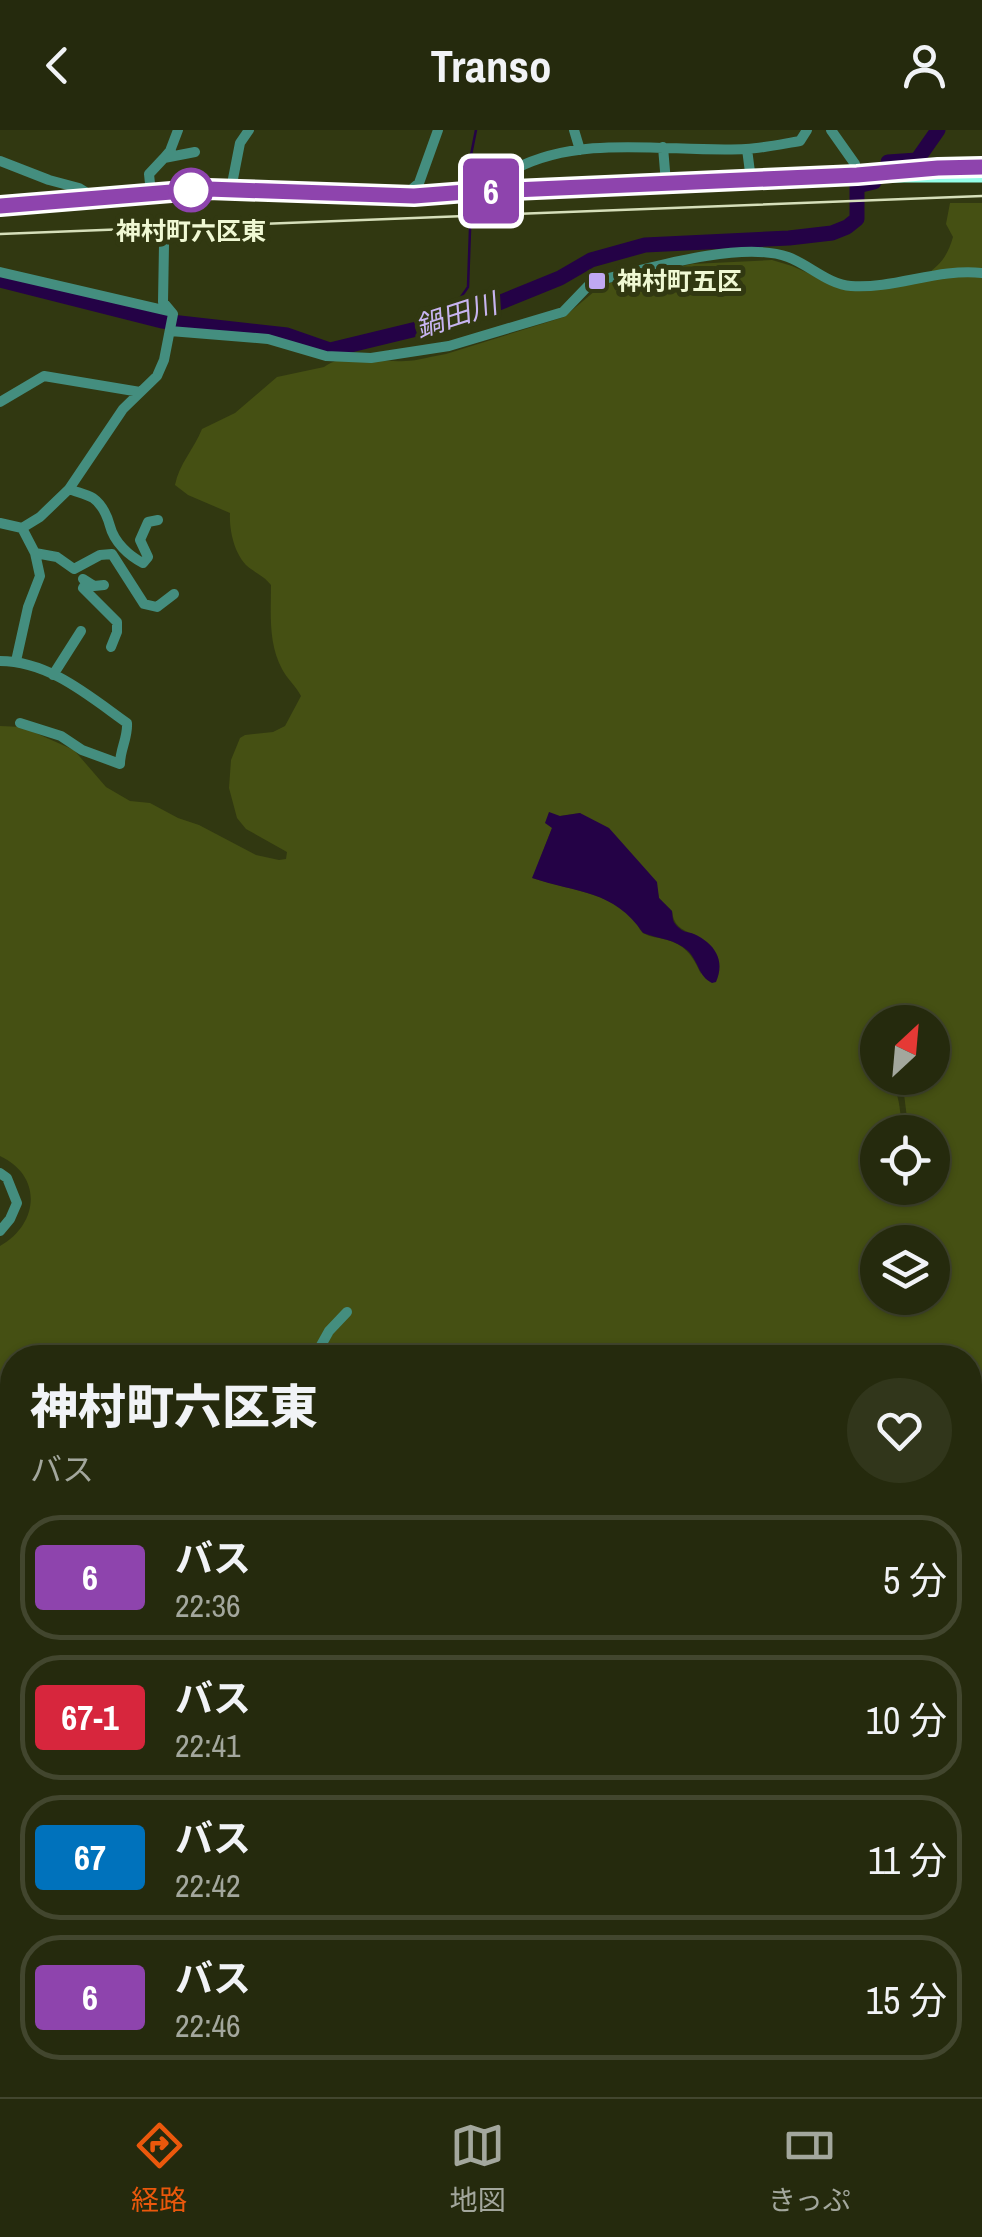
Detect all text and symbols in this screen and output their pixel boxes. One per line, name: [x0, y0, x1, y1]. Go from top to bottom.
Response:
text: Transo: [430, 35, 552, 96]
icon: back: [30, 38, 85, 93]
icon: person: [897, 38, 952, 93]
line badge: 6: [458, 158, 524, 224]
text: 6: [483, 168, 499, 215]
marker: 神村町六区東: [170, 169, 212, 211]
place label: 神村町六区東: [116, 214, 266, 248]
place label: 神村町五区: [617, 264, 742, 298]
marker: 神村町五区: [586, 270, 608, 292]
water label: 鍋田川: [410, 283, 505, 346]
north arrow: [860, 1005, 950, 1095]
map controls: [860, 1005, 950, 1315]
button: locate: [860, 1115, 950, 1205]
button: layers: [860, 1225, 950, 1315]
text: 神村町六区東: [30, 1374, 318, 1439]
button: heart: [847, 1378, 952, 1483]
text: バス: [30, 1448, 94, 1491]
text: バス: [175, 1533, 251, 1584]
text: 6: [82, 1554, 98, 1601]
text: 5 分: [883, 1555, 947, 1606]
text: 22:36: [175, 1584, 241, 1627]
text: バス: [175, 1673, 251, 1724]
text: 67-1: [61, 1694, 119, 1741]
text: 10 分: [866, 1695, 947, 1746]
text: 22:41: [175, 1724, 241, 1767]
text: バス: [175, 1813, 251, 1864]
text: 67: [74, 1834, 106, 1881]
text: 11 分: [868, 1835, 947, 1886]
text: 22:42: [175, 1864, 241, 1907]
text: バス: [175, 1953, 251, 2004]
text: 6: [82, 1974, 98, 2021]
text: 15 分: [866, 1975, 947, 2026]
text: 22:46: [175, 2004, 241, 2047]
tab: 経路: [131, 2118, 187, 2219]
tab: 地図: [450, 2118, 506, 2219]
tab: きっぷ: [768, 2118, 851, 2219]

